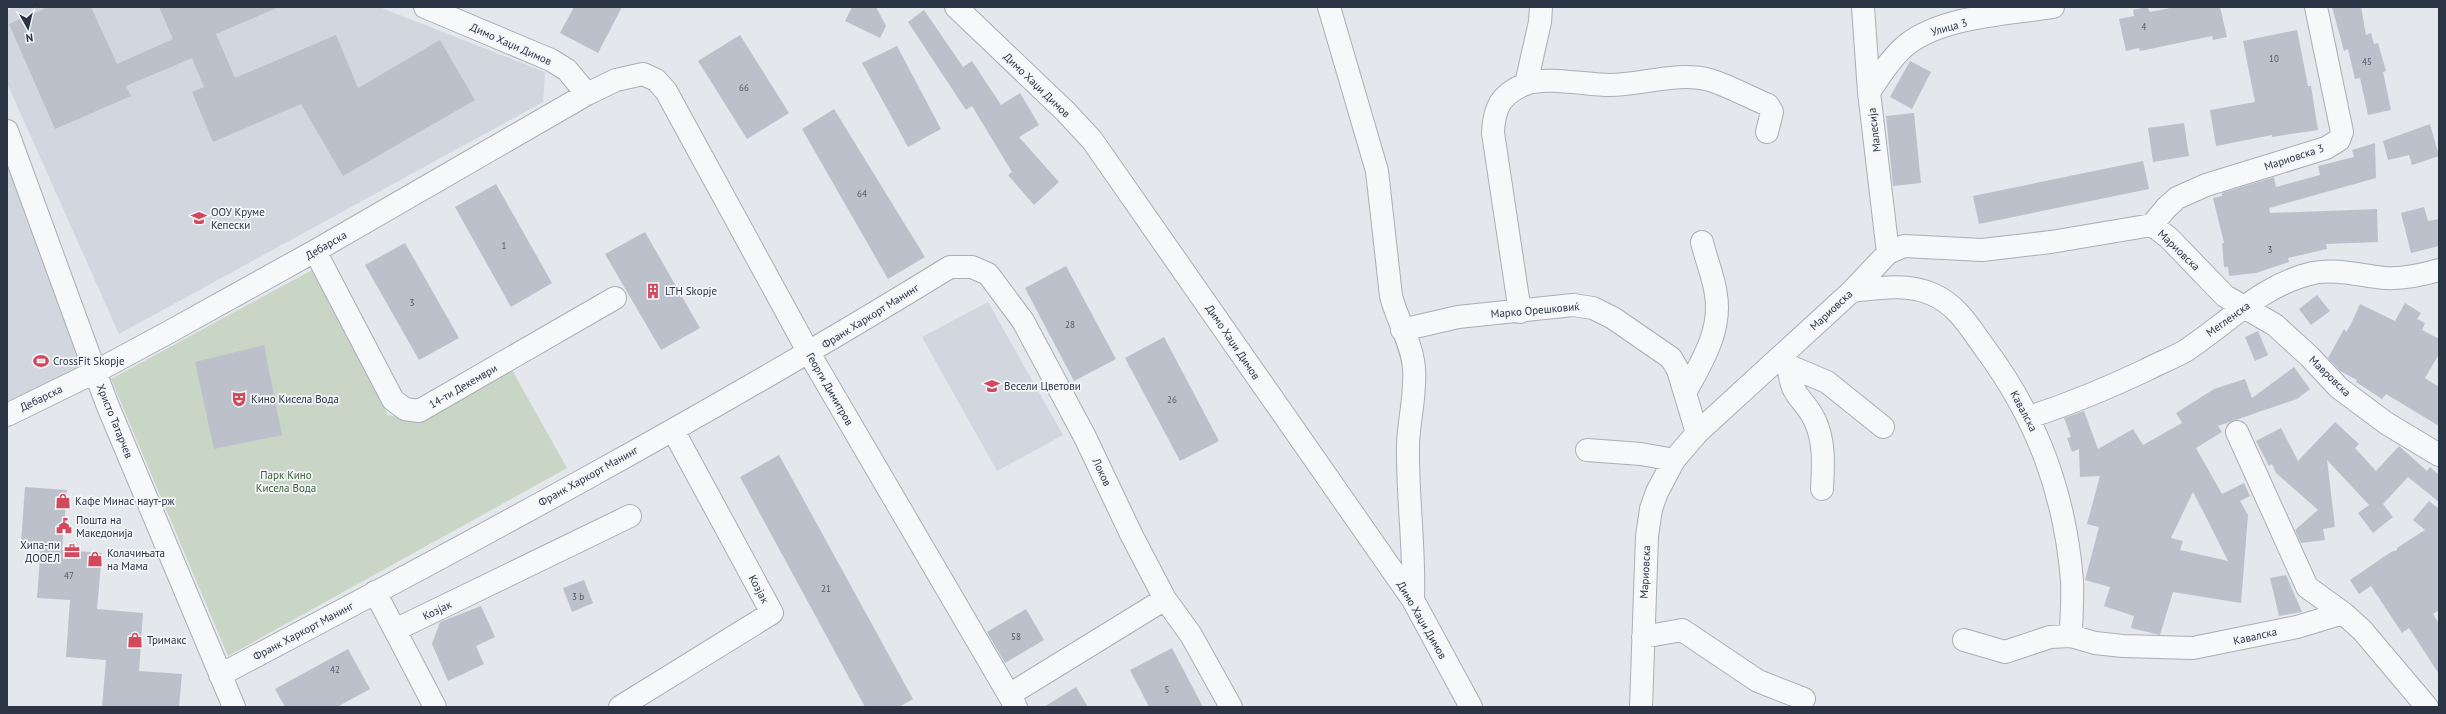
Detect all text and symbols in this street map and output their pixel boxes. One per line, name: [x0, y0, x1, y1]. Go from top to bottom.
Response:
north arrow: [8, 8, 48, 48]
street label: Улица 3: [1929, 15, 1969, 39]
street label: Димо Хаџи Димов: [468, 20, 554, 68]
house number: 4: [2142, 21, 2147, 32]
text: N: [25, 30, 34, 45]
street label: Димо Хаџи Димов: [1001, 50, 1073, 120]
house number: 10: [2269, 53, 2279, 64]
house number: 45: [2362, 56, 2372, 67]
house number: 66: [739, 82, 749, 93]
street label: Малесија: [1864, 107, 1884, 153]
street label: Мариовска 3: [2262, 141, 2326, 173]
house number: 64: [857, 188, 867, 199]
place label: ООУ Круме Кепески: [211, 205, 265, 232]
school or university icon: ООУ Круме Кепески: [190, 209, 208, 227]
street label: Мариовска: [2155, 226, 2203, 274]
street label: Дебарска: [303, 228, 349, 262]
house number: 1: [502, 240, 507, 251]
house number: 3: [2268, 244, 2273, 255]
street label: Франк Харкорт Манинг: [819, 280, 922, 352]
building icon: LTH Skopje: [644, 282, 662, 300]
place label: LTH Skopje: [665, 284, 718, 298]
street label: Мариовска: [1807, 287, 1855, 333]
house number: 3: [410, 297, 415, 308]
street label: Мегленска: [2203, 298, 2253, 340]
street label: Марко Орешковиќ: [1490, 299, 1581, 321]
street label: Димо Хаџи Димов: [1203, 302, 1263, 382]
house number: 28: [1065, 319, 1075, 330]
street label: Георги Димитров: [803, 350, 857, 428]
sports icon: CrossFit Skopje: [32, 352, 50, 370]
street label: Мавровска: [2306, 353, 2354, 399]
place label: CrossFit Skopje: [53, 354, 125, 368]
street label: 14-ти Декември: [426, 361, 500, 411]
school or university icon: Весели Цветови: [983, 377, 1001, 395]
place label: Весели Цветови: [1004, 379, 1081, 393]
street label: Дебарска: [17, 382, 65, 414]
street label: Христо Татарчев: [94, 382, 136, 460]
street label: Кавалска: [2007, 388, 2041, 434]
theatre icon: Кино Кисела Вода: [230, 390, 248, 408]
place label: Кино Кисела Вода: [251, 392, 339, 406]
house number: 26: [1167, 394, 1177, 405]
street label: Франк Харкорт Манинг: [536, 442, 641, 509]
street label: Локов: [1089, 455, 1115, 488]
park label: Парк Кино Кисела Вода: [256, 468, 316, 495]
shop icon: Кафе Минас наут-рж: [54, 492, 72, 510]
place label: Кафе Минас наут-рж: [75, 494, 175, 508]
place label: Пошта на Македонија: [76, 513, 133, 540]
public building icon: Пошта на Македонија: [55, 517, 73, 535]
place label: Хипа-пи ДООЕЛ: [20, 538, 60, 565]
office icon: Хипа-пи ДООЕЛ: [63, 542, 81, 560]
street label: Мариовска: [1637, 545, 1653, 599]
place label: Колачињата на Мама: [107, 546, 165, 573]
shop icon: Колачињата на Мама: [86, 550, 104, 568]
house number: 47: [64, 570, 74, 581]
street label: Козјак: [746, 572, 773, 606]
street label: Димо Хаџи Димов: [1394, 579, 1450, 661]
house number: 21: [821, 583, 831, 594]
house number: 3 b: [572, 591, 584, 602]
street label: Козјак: [420, 597, 454, 623]
street label: Франк Харкорт Манинг: [250, 598, 357, 663]
street label: Кавалска: [2232, 624, 2278, 648]
shop icon: Тримакс: [126, 631, 144, 649]
house number: 58: [1011, 631, 1021, 642]
place label: Тримакс: [147, 633, 187, 647]
house number: 42: [330, 664, 340, 675]
house number: 5: [1165, 684, 1170, 695]

